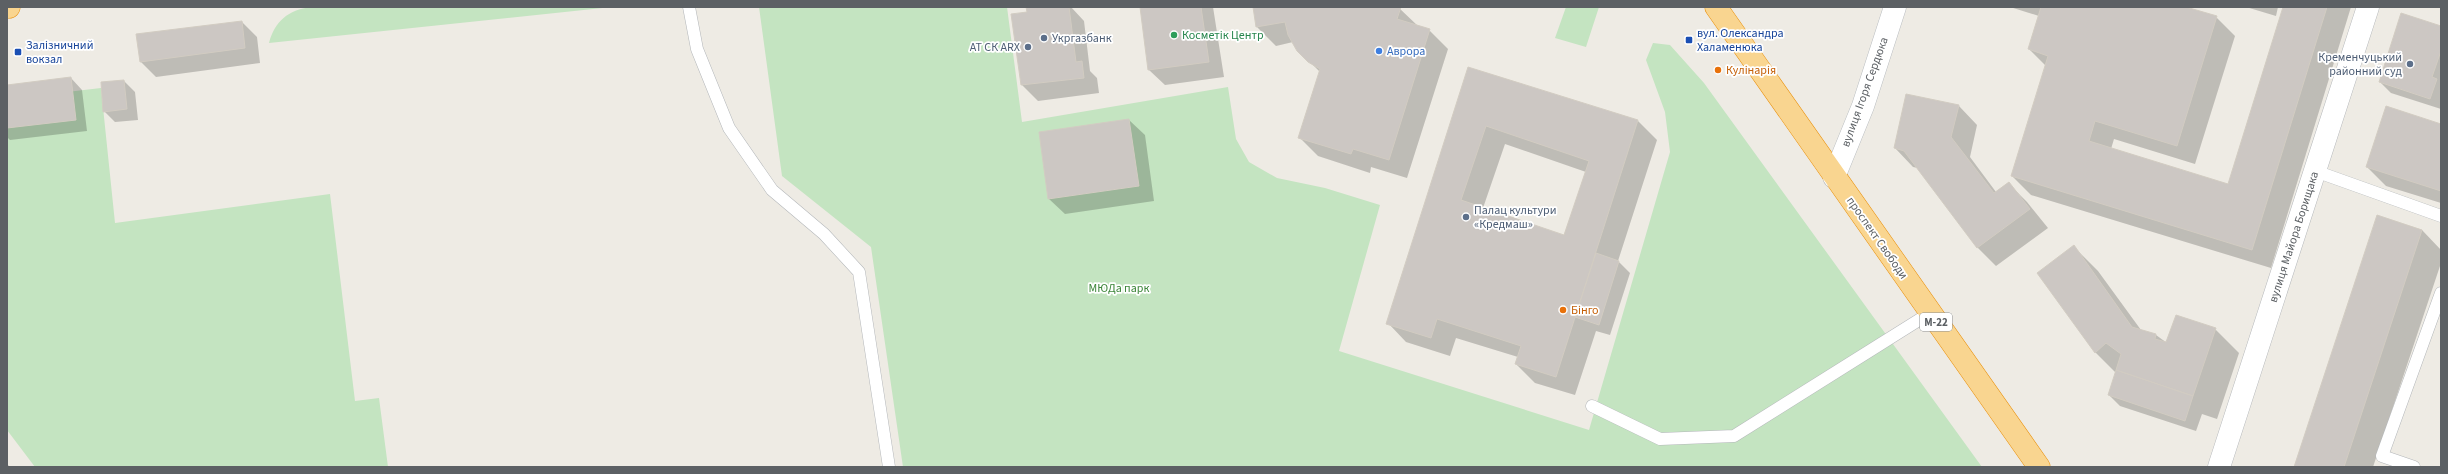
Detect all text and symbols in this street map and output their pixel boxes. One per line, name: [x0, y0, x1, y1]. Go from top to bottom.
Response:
place label: вул. Олександра Халаменюка: [1697, 25, 1783, 56]
place label: Косметік Центр: [1182, 27, 1264, 44]
place label: Укргазбанк: [1052, 30, 1112, 47]
marker: Косметік Центр: [1169, 30, 1179, 40]
marker: Укргазбанк: [1039, 33, 1049, 43]
marker: вул. Олександра Халаменюка: [1684, 35, 1694, 45]
street label: вулиця Ігоря Сердюка: [1837, 35, 1893, 149]
place label: Залізничний вокзал: [26, 37, 93, 68]
place label: АТ СК ARX: [970, 39, 1020, 56]
marker: АТ СК ARX: [1023, 42, 1033, 52]
place label: Аврора: [1387, 43, 1425, 60]
marker: Аврора: [1374, 46, 1384, 56]
marker: Залізничний вокзал: [13, 47, 23, 57]
place label: Кременчуцький районний суд: [2318, 49, 2403, 80]
marker: Кременчуцький районний суд: [2405, 59, 2415, 69]
place label: Кулінарія: [1726, 62, 1776, 79]
marker: Кулінарія: [1713, 65, 1723, 75]
street label: вулиця Майора Борищака: [2265, 169, 2323, 305]
street label: проспект Свободи: [1842, 193, 1912, 283]
place label: Палац культури «Кредмаш»: [1474, 202, 1557, 233]
marker: Палац культури «Кредмаш»: [1461, 212, 1471, 222]
park label: МЮДа парк: [1089, 280, 1149, 297]
place label: Бінго: [1571, 302, 1599, 319]
marker: Бінго: [1558, 305, 1568, 315]
road number: М-22: [1920, 313, 1952, 331]

